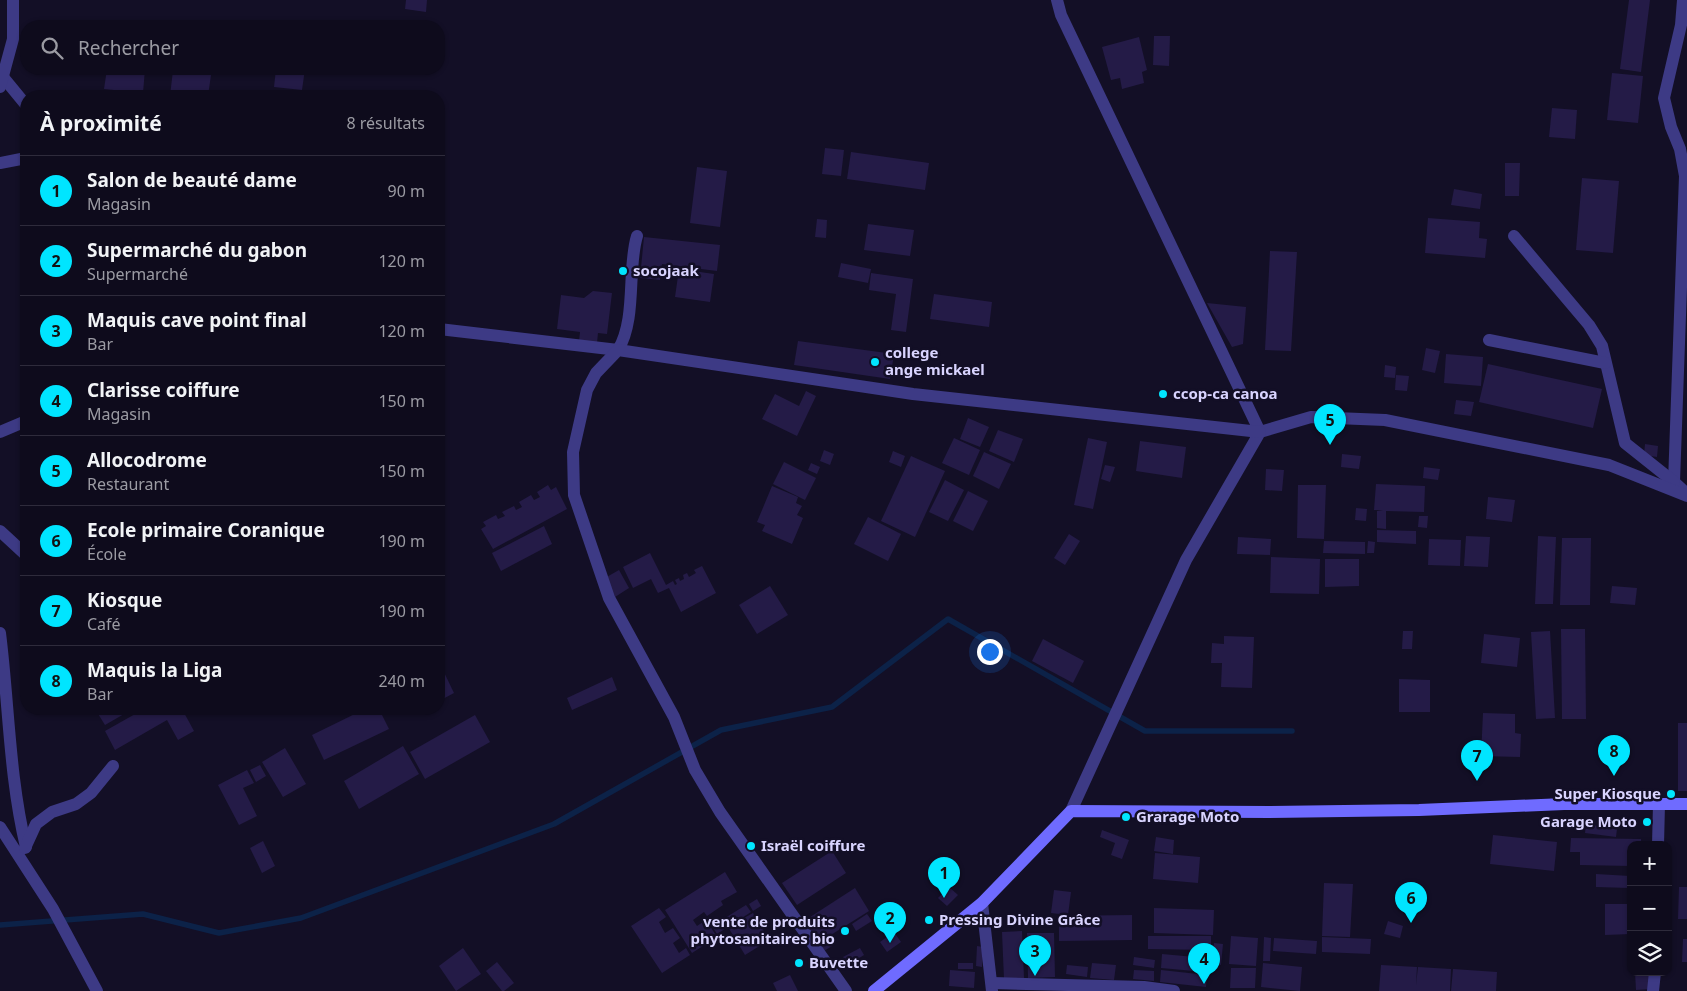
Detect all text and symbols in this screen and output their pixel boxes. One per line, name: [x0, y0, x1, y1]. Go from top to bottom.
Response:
search box: [20, 20, 445, 75]
icon: search: [38, 34, 66, 62]
text: Rechercher: [78, 35, 179, 61]
text: À proximité: [40, 109, 162, 137]
text: 8 résultats: [347, 112, 425, 134]
text: Salon de beauté dame: [87, 167, 297, 193]
text: 1: [51, 180, 61, 202]
text: 90 m: [388, 180, 425, 202]
text: Magasin: [87, 193, 151, 215]
text: Supermarché du gabon: [87, 237, 307, 263]
text: 2: [51, 250, 61, 272]
text: 120 m: [378, 250, 425, 272]
place label: socojaak: [633, 260, 699, 280]
text: Supermarché: [87, 263, 188, 285]
marker: socojaak: [617, 265, 629, 277]
text: Maquis cave point final: [87, 307, 307, 333]
text: 3: [51, 320, 61, 342]
text: 120 m: [378, 320, 425, 342]
text: Bar: [87, 333, 113, 355]
place label: college ange mickael: [885, 342, 985, 379]
marker: college ange mickael: [869, 356, 881, 368]
text: Clarisse coiffure: [87, 377, 240, 403]
place label: ccop-ca canoa: [1173, 383, 1278, 403]
marker: ccop-ca canoa: [1157, 388, 1169, 400]
text: 4: [51, 390, 61, 412]
text: 150 m: [378, 390, 425, 412]
text: Magasin: [87, 403, 151, 425]
pin: 5: [1314, 404, 1346, 445]
text: Allocodrome: [87, 447, 207, 473]
text: 5: [51, 460, 61, 482]
text: 150 m: [378, 460, 425, 482]
text: Restaurant: [87, 473, 169, 495]
text: Ecole primaire Coranique: [87, 517, 325, 543]
text: 6: [51, 530, 61, 552]
text: 190 m: [378, 530, 425, 552]
text: École: [87, 543, 126, 565]
text: Kiosque: [87, 587, 162, 613]
text: 7: [51, 600, 61, 622]
text: 190 m: [378, 600, 425, 622]
text: Café: [87, 613, 121, 635]
your location: [977, 639, 1003, 665]
text: Maquis la Liga: [87, 657, 223, 683]
text: 8: [51, 670, 61, 692]
text: 240 m: [378, 670, 425, 692]
text: Bar: [87, 683, 113, 705]
pin: 8: [1598, 735, 1630, 776]
pin: 7: [1461, 740, 1493, 781]
place label: Super Kiosque: [1554, 783, 1661, 803]
marker: Super Kiosque: [1665, 788, 1677, 800]
place label: Grarage Moto: [1136, 806, 1239, 826]
marker: Grarage Moto: [1120, 811, 1132, 823]
place label: Garage Moto: [1540, 811, 1637, 831]
marker: Garage Moto: [1641, 816, 1653, 828]
place label: Israël coiffure: [761, 835, 865, 855]
marker: Israël coiffure: [745, 840, 757, 852]
map controls: [1627, 841, 1672, 976]
button: +: [1627, 841, 1672, 886]
pin: 1: [928, 857, 960, 898]
pin: 6: [1395, 882, 1427, 923]
button: −: [1627, 886, 1672, 931]
pin: 2: [874, 902, 906, 943]
place label: Pressing Divine Grâce: [939, 909, 1100, 929]
place label: vente de produits phytosanitaires bio: [690, 911, 835, 948]
marker: Pressing Divine Grâce: [923, 914, 935, 926]
marker: vente de produits phytosanitaires bio: [839, 925, 851, 937]
button: layers: [1627, 931, 1672, 976]
pin: 3: [1019, 935, 1051, 976]
pin: 4: [1188, 943, 1220, 984]
place label: Buvette: [809, 952, 868, 972]
marker: Buvette: [793, 957, 805, 969]

